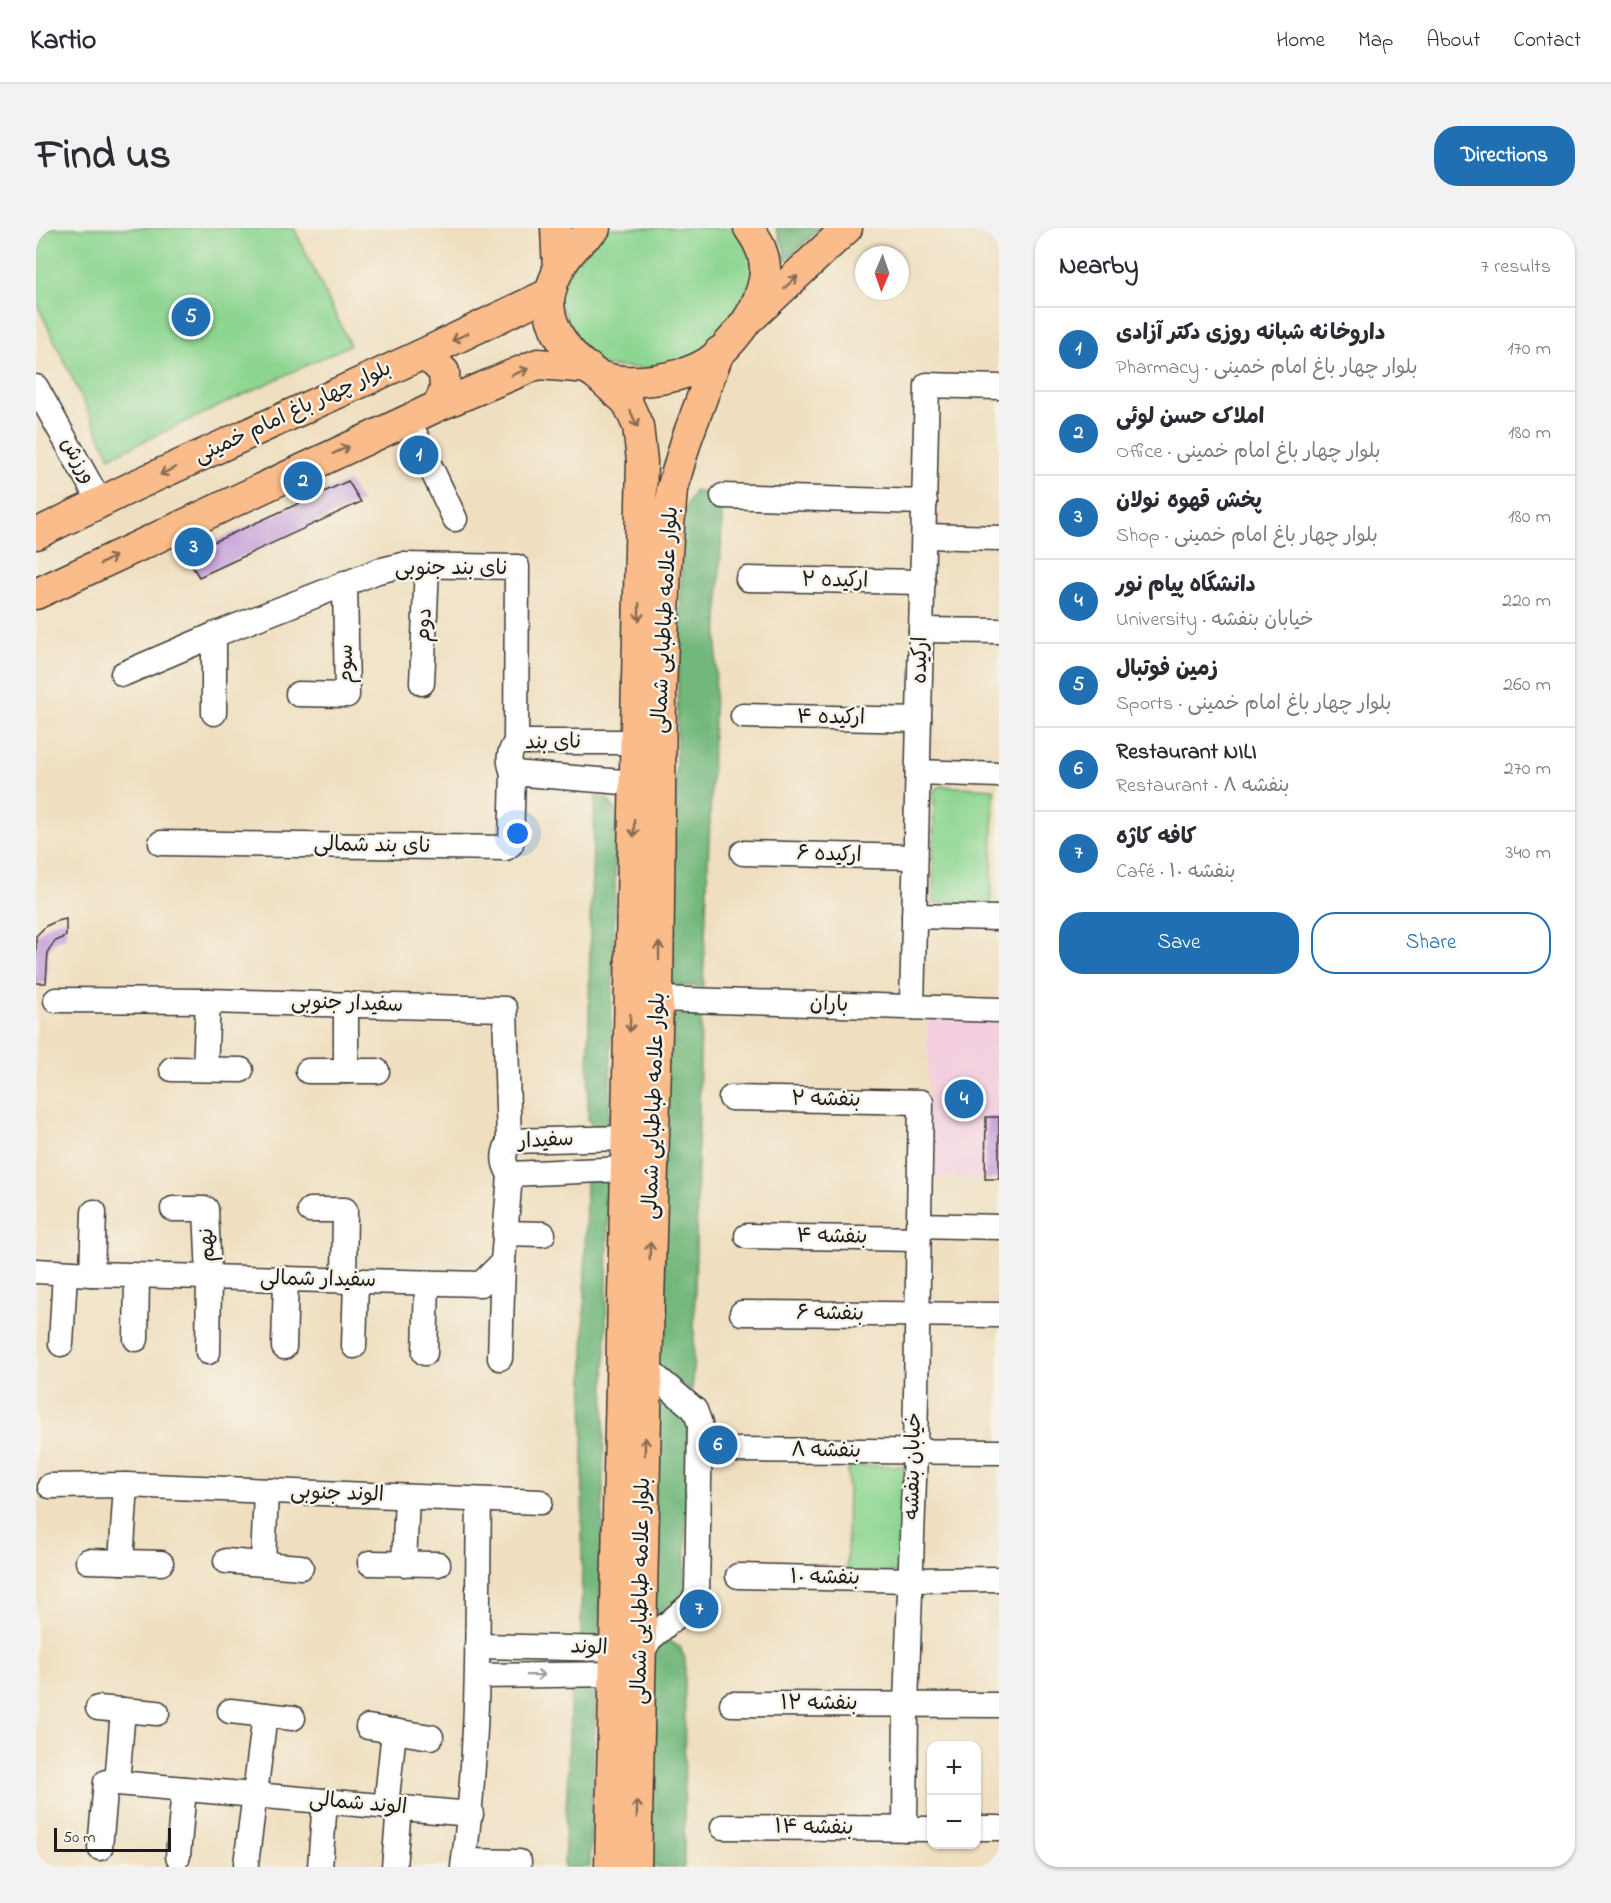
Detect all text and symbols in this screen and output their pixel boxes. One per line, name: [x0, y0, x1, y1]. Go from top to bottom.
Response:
text: Kartio: [30, 21, 96, 62]
text: Home: [1276, 26, 1325, 56]
text: Map: [1358, 26, 1393, 56]
text: About: [1426, 26, 1480, 56]
text: Contact: [1513, 26, 1581, 56]
text: Find us: [36, 126, 171, 187]
button: Directions: [1434, 126, 1575, 186]
north arrow: [855, 246, 909, 300]
text: Nearby: [1059, 248, 1138, 286]
text: 7 results: [1481, 253, 1551, 282]
one-way arrow: [783, 275, 798, 289]
pin: 5: [172, 294, 210, 340]
text: داروخانه شبانه روزی دکتر آزادی: [1116, 318, 1385, 350]
one-way arrow: [451, 332, 469, 344]
text: 1: [1075, 335, 1082, 364]
text: 170 m: [1507, 335, 1551, 364]
street label: بلوار چهار باغ امام خمینی: [190, 354, 396, 472]
text: Pharmacy · بلوار چهار باغ امام خمینی: [1116, 354, 1418, 383]
one-way arrow: [510, 366, 528, 377]
text: املاک حسن لوئی: [1116, 402, 1264, 434]
one-way arrow: [629, 409, 640, 427]
text: 2: [1074, 419, 1083, 448]
text: 180 m: [1508, 419, 1551, 448]
street label: ورزش: [52, 432, 102, 490]
pin: 1: [400, 432, 439, 478]
text: Office · بلوار چهار باغ امام خمینی: [1116, 438, 1381, 467]
one-way arrow: [332, 444, 350, 456]
pin: 2: [284, 458, 322, 504]
one-way arrow: [159, 465, 177, 477]
text: پخش قهوه نولان: [1116, 486, 1262, 518]
text: 3: [1074, 503, 1083, 532]
text: 180 m: [1508, 503, 1551, 532]
street label: بلوار علامه طباطبایی شمالی: [645, 506, 687, 734]
text: Shop · بلوار چهار باغ امام خمینی: [1116, 522, 1378, 551]
pin: 3: [174, 524, 214, 570]
one-way arrow: [98, 553, 116, 565]
street label: نای بند جنوبی: [395, 554, 507, 584]
street label: ارکیده ۲: [801, 565, 869, 597]
text: دانشگاه پیام نور: [1116, 570, 1256, 602]
text: 4: [1074, 587, 1083, 616]
text: 220 m: [1502, 587, 1551, 616]
one-way arrow: [633, 602, 644, 622]
text: University · خیابان بنفشه: [1116, 606, 1314, 635]
street label: دوم: [409, 607, 441, 643]
street label: ارکیده: [906, 636, 936, 684]
street label: سوم: [332, 644, 362, 684]
text: زمین فوتبال: [1116, 654, 1218, 686]
text: 5: [1073, 671, 1084, 700]
text: 260 m: [1503, 671, 1551, 700]
text: Sports · بلوار چهار باغ امام خمینی: [1116, 690, 1392, 719]
street label: ارکیده ۴: [797, 702, 865, 734]
street label: نای بند: [525, 728, 581, 758]
text: Restaurant NILI: [1116, 737, 1257, 769]
text: 6: [1074, 755, 1083, 784]
text: 270 m: [1504, 755, 1551, 784]
text: Restaurant · بنفشه ۸: [1116, 772, 1290, 801]
one-way arrow: [628, 818, 640, 838]
your location: [503, 819, 532, 848]
text: کافه کاژه: [1116, 822, 1197, 854]
street label: نای بند شمالی: [313, 830, 431, 862]
street label: ارکیده ۶: [796, 839, 862, 871]
text: 7: [1074, 839, 1083, 868]
text: 340 m: [1505, 839, 1551, 868]
text: Café · بنفشه ۱۰: [1116, 858, 1236, 887]
button: Save: [1059, 912, 1299, 974]
button: Share: [1311, 912, 1551, 974]
one-way arrow: [653, 941, 665, 961]
street label: سفیدار جنوبی: [290, 987, 404, 1021]
street label: باران: [809, 989, 849, 1021]
street label: بلوار علامه طباطبایی شمالی: [636, 992, 674, 1220]
one-way arrow: [624, 1013, 635, 1033]
pin: 4: [944, 1076, 984, 1122]
street label: بنفشه ۲: [791, 1084, 861, 1116]
street label: سفیدار: [515, 1125, 575, 1158]
street label: بنفشه ۴: [796, 1221, 868, 1253]
street label: نهم: [192, 1227, 224, 1263]
one-way arrow: [645, 1241, 656, 1261]
street label: سفیدار شمالی: [260, 1264, 376, 1296]
street label: بنفشه ۶: [796, 1298, 864, 1330]
street label: خیابان بنفشه: [898, 1412, 930, 1520]
pin: 6: [698, 1422, 738, 1468]
street label: بنفشه ۸: [791, 1435, 861, 1467]
one-way arrow: [639, 1436, 651, 1456]
street label: الوند جنوبی: [290, 1477, 384, 1511]
street label: بلوار علامه طباطبایی شمالی: [625, 1477, 659, 1705]
street label: بنفشه ۱۰: [790, 1562, 860, 1594]
pin: 7: [680, 1586, 718, 1632]
street label: الوند: [570, 1632, 608, 1664]
one-way arrow: [526, 1669, 546, 1681]
street label: بنفشه ۱۲: [780, 1689, 858, 1719]
map controls: [927, 1741, 981, 1849]
button: +: [927, 1741, 981, 1795]
street label: الوند شمالی: [308, 1785, 408, 1823]
button: −: [927, 1795, 981, 1849]
one-way arrow: [631, 1799, 643, 1819]
street label: بنفشه ۱۴: [774, 1812, 854, 1844]
scale bar: [54, 1825, 171, 1852]
text: 50 m: [63, 1826, 95, 1850]

